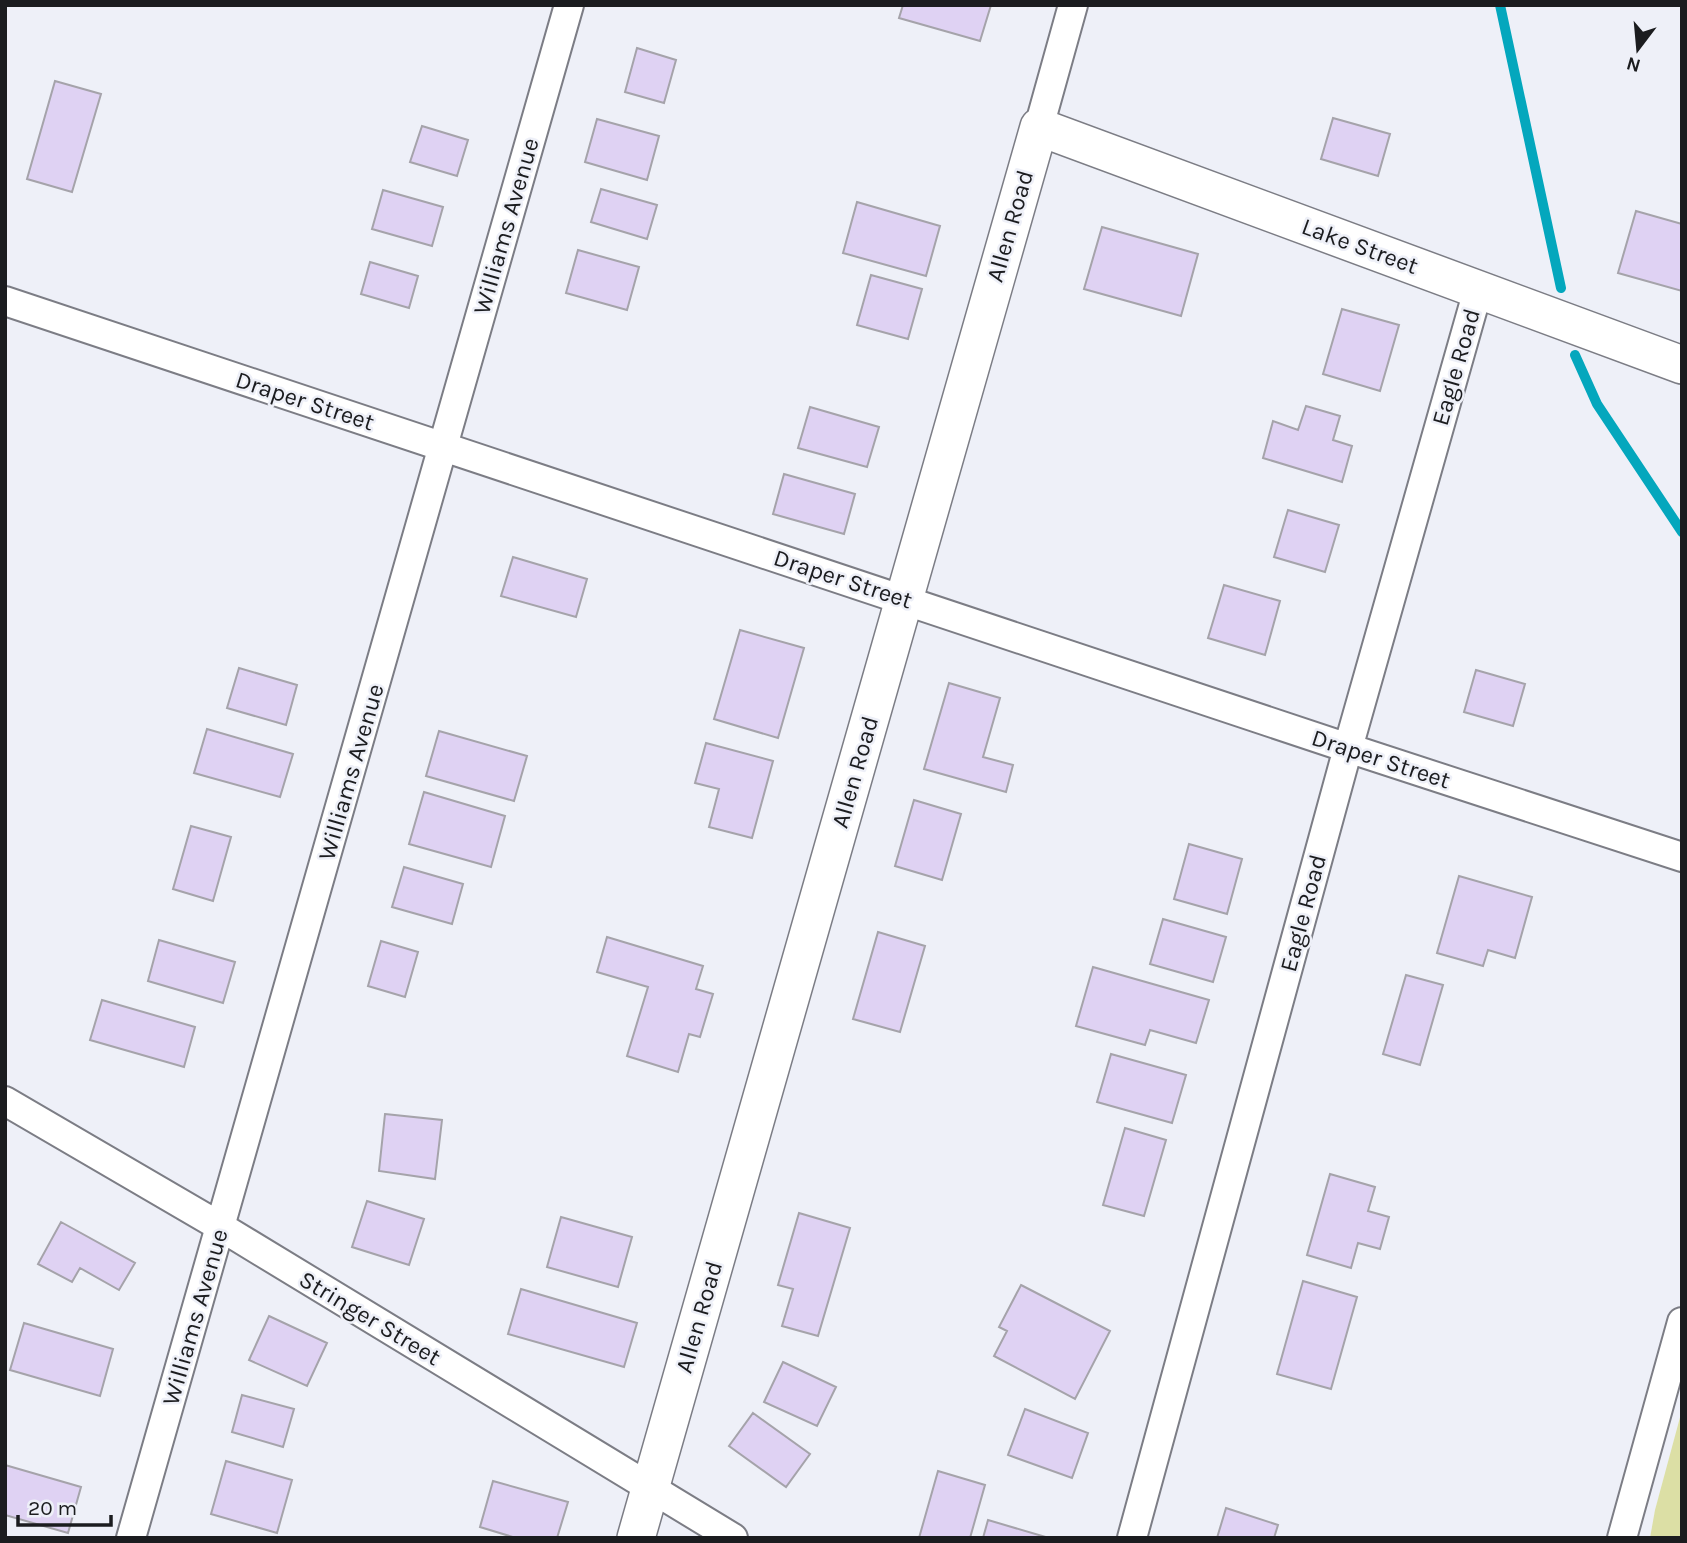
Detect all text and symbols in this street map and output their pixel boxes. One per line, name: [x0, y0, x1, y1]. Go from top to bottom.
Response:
north arrow: [1603, 14, 1673, 84]
text: N: [1624, 52, 1643, 77]
street label: Williams Avenue: [467, 135, 545, 317]
street label: Allen Road: [981, 167, 1039, 285]
street label: Lake Street: [1298, 212, 1422, 280]
street label: Eagle Road: [1426, 305, 1486, 429]
street label: Draper Street: [232, 365, 378, 437]
street label: Draper Street: [770, 543, 916, 615]
street label: Williams Avenue: [312, 681, 390, 863]
street label: Allen Road: [826, 713, 884, 831]
street label: Draper Street: [1308, 723, 1454, 795]
street label: Eagle Road: [1274, 851, 1332, 975]
street label: Williams Avenue: [156, 1226, 234, 1408]
street label: Allen Road: [670, 1258, 728, 1376]
street label: Stringer Street: [294, 1265, 446, 1371]
scale bar: [18, 1484, 110, 1528]
text: 20 m: [28, 1496, 77, 1520]

